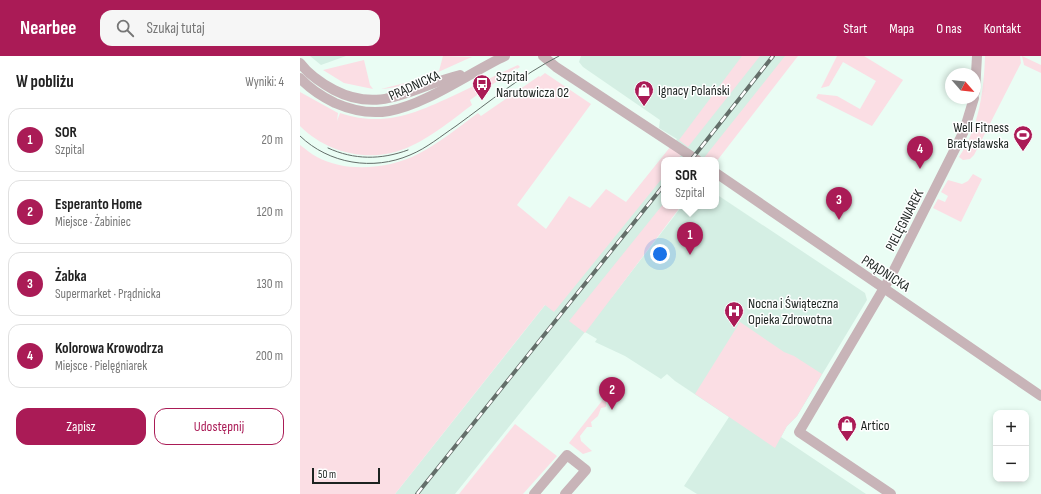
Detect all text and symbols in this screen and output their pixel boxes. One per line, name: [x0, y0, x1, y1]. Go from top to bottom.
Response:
search box: [100, 10, 380, 46]
text: Nearbee: [20, 17, 76, 40]
icon: search: [114, 17, 136, 39]
text: Szukaj tutaj: [146, 19, 205, 38]
text: Start: [843, 20, 867, 37]
text: Mapa: [889, 20, 914, 37]
text: O nas: [936, 20, 962, 37]
text: Kontakt: [984, 20, 1021, 37]
street label: PRĄDNICKA: [386, 66, 443, 104]
place label: Szpital Narutowicza 02: [496, 68, 569, 101]
north arrow: [945, 68, 981, 104]
text: W pobliżu: [16, 72, 74, 92]
bus stop icon: Szpital Narutowicza 02: [471, 73, 493, 101]
text: Wyniki: 4: [245, 74, 284, 90]
shop icon: Ignacy Polański: [633, 79, 655, 107]
place label: Ignacy Polański: [658, 82, 730, 99]
place label: Well Fitness Bratysławska: [947, 119, 1009, 152]
text: SOR: [55, 123, 77, 142]
sports icon: Well Fitness Bratysławska: [1012, 124, 1034, 152]
text: 1: [27, 132, 33, 148]
text: 20 m: [261, 132, 283, 148]
pin: 4: [907, 136, 933, 169]
text: Szpital: [55, 142, 84, 158]
popup: [661, 157, 719, 209]
text: SOR: [675, 166, 697, 185]
text: Szpital: [675, 185, 705, 201]
street label: PIELĘGNIAREK: [882, 186, 927, 254]
pin: 3: [826, 187, 852, 220]
text: Esperanto Home: [55, 195, 142, 214]
text: 2: [27, 204, 33, 220]
text: 120 m: [257, 204, 283, 220]
text: Miejsce · Żabiniec: [55, 214, 131, 230]
pin: 1: [677, 222, 703, 255]
your location: [650, 244, 670, 264]
street label: PRĄDNICKA: [858, 252, 914, 296]
text: Żabka: [55, 267, 87, 286]
text: 3: [27, 276, 33, 292]
text: 130 m: [257, 276, 283, 292]
text: Supermarket · Prądnicka: [55, 286, 161, 302]
place label: Nocna i Świąteczna Opieka Zdrowotna: [748, 295, 838, 328]
hospital icon: Nocna i Świąteczna Opieka Zdrowotna: [723, 300, 745, 328]
text: Kolorowa Krowodrza: [55, 339, 163, 358]
text: 4: [27, 348, 33, 364]
text: 200 m: [256, 348, 283, 364]
text: Miejsce · Pielęgniarek: [55, 358, 147, 374]
pin: 2: [599, 377, 625, 410]
button: Zapisz: [16, 408, 146, 445]
button: Udostępnij: [154, 408, 284, 445]
map controls: [993, 410, 1029, 482]
button: +: [993, 410, 1029, 446]
shop icon: Artico: [836, 414, 858, 442]
place label: Artico: [860, 417, 890, 434]
button: −: [993, 446, 1029, 482]
scale bar: [312, 466, 380, 485]
text: 50 m: [318, 468, 336, 481]

